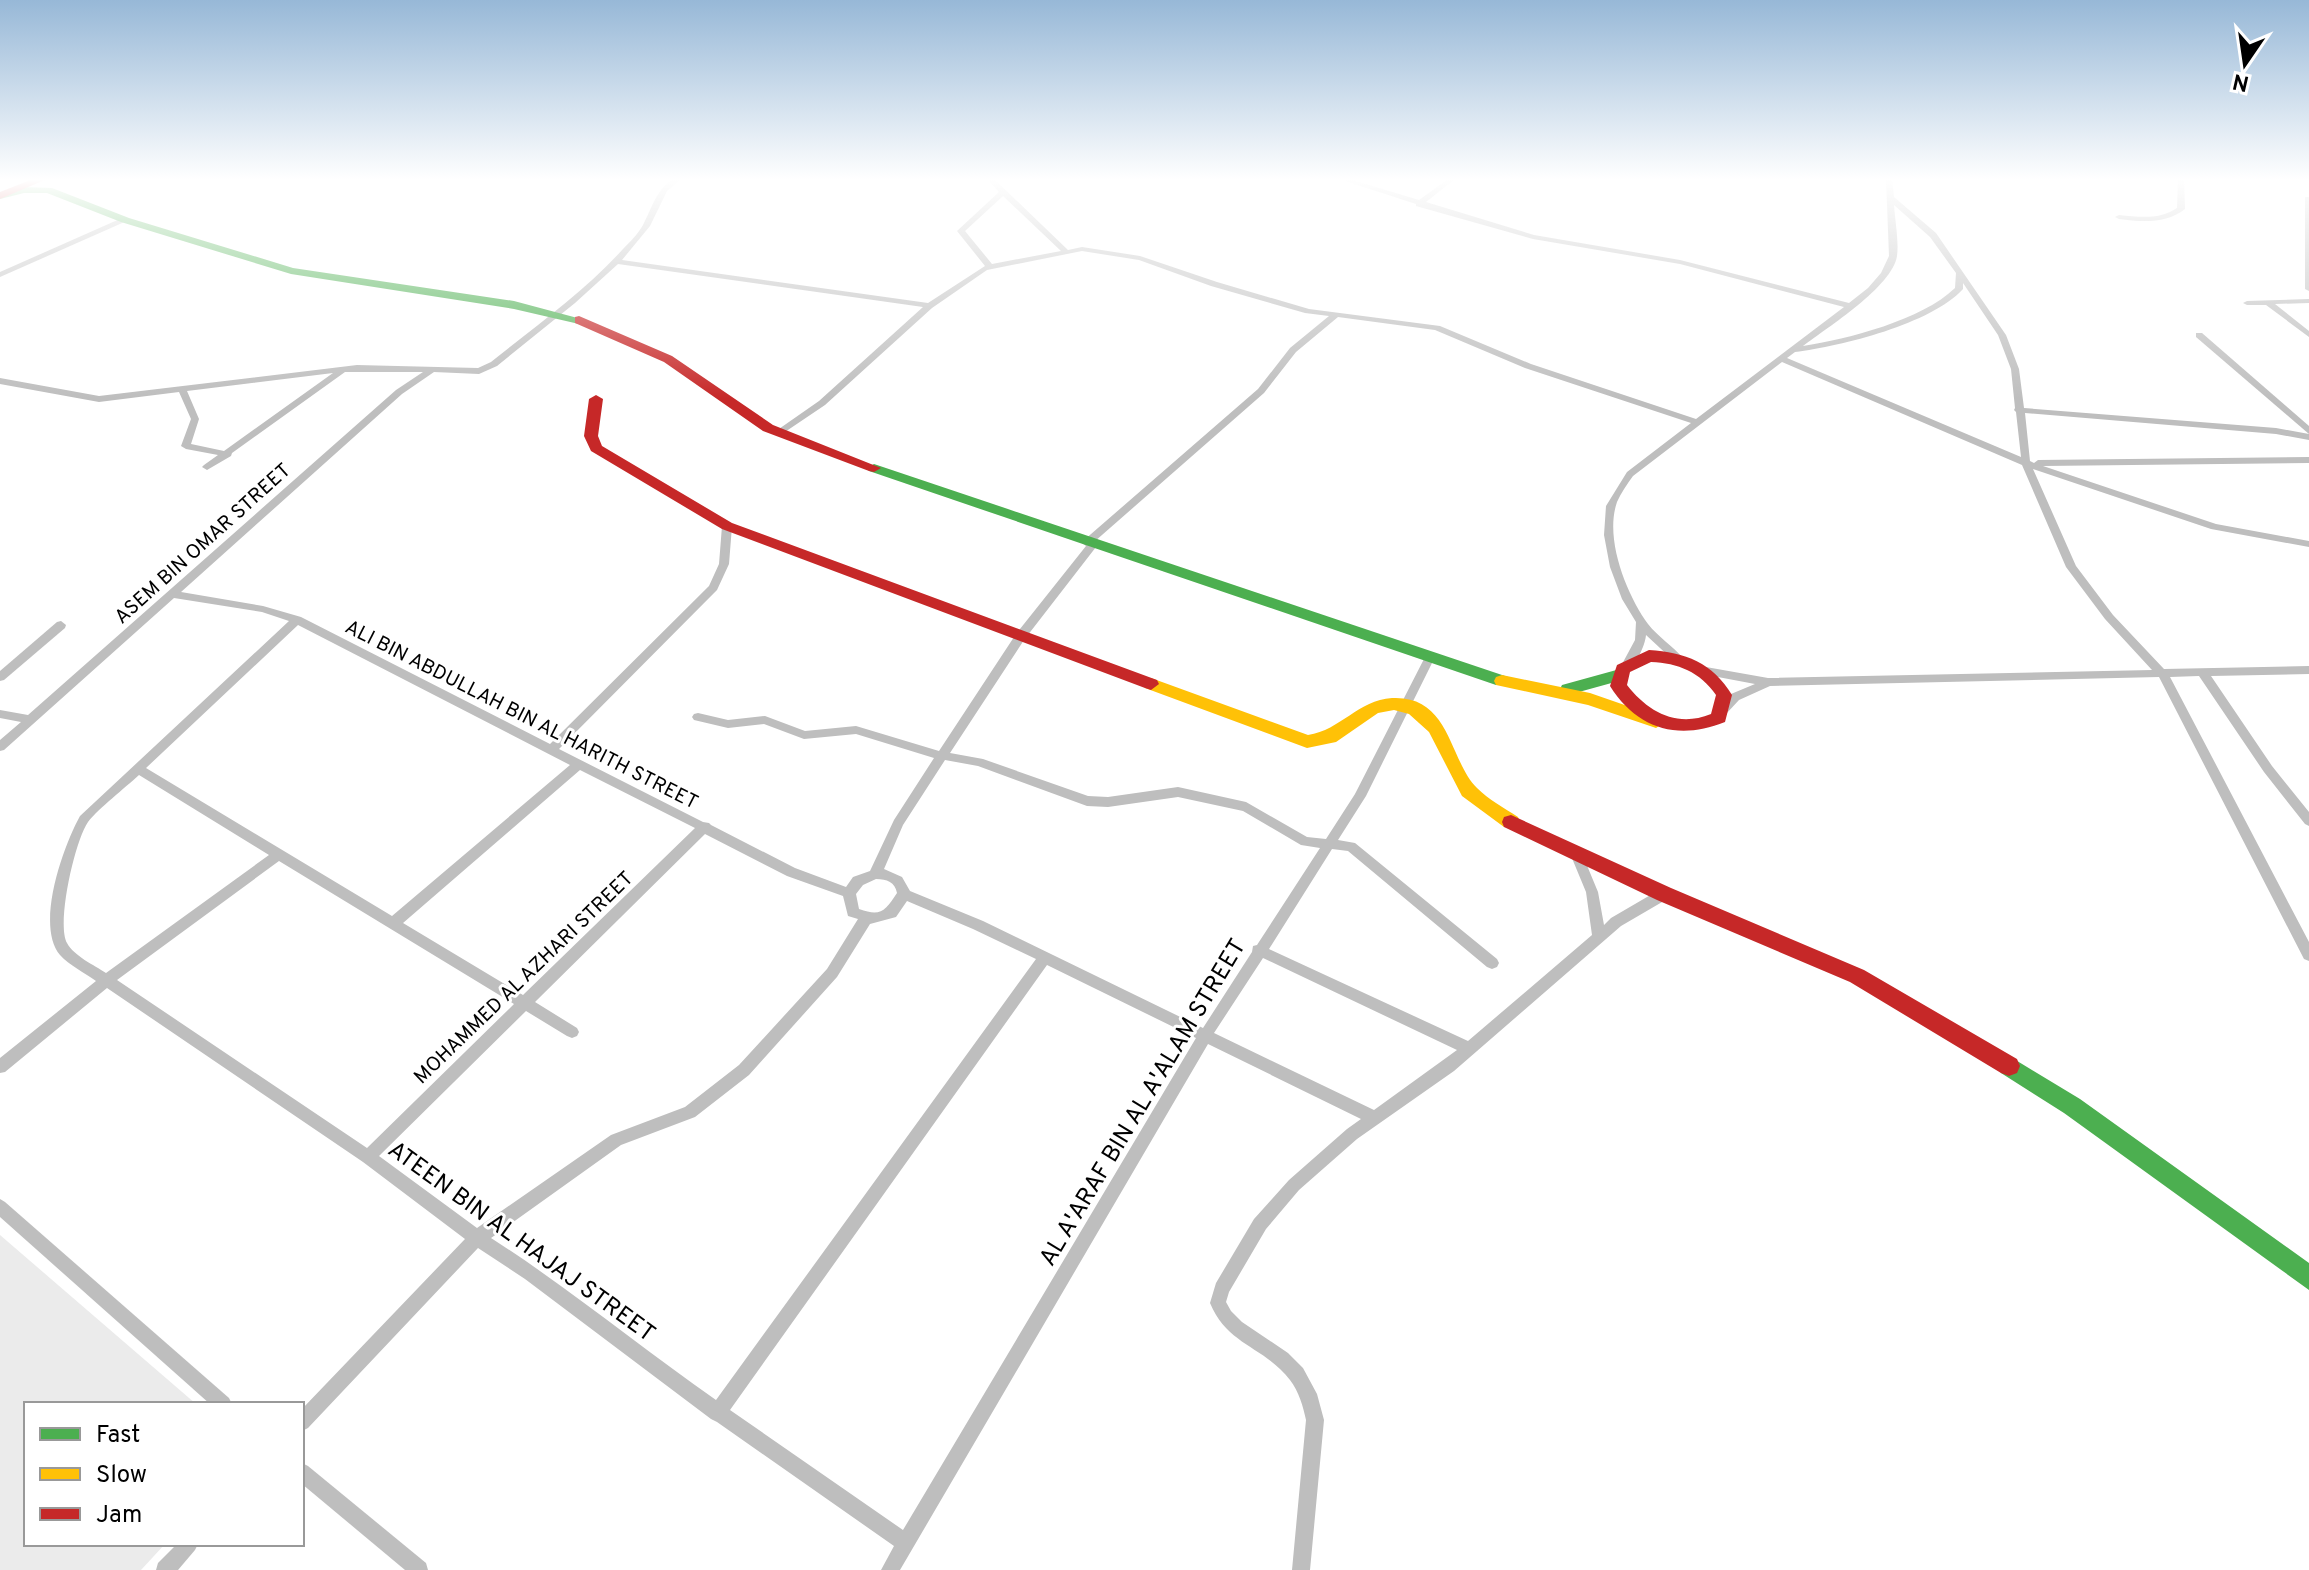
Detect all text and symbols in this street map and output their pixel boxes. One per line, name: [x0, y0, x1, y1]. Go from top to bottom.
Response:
north arrow: [2205, 24, 2285, 104]
text: N: [2230, 66, 2252, 96]
street label: ASEM BIN OMAR STREET: [110, 458, 297, 631]
street label: ALI BIN ABDULLAH BIN AL HARITH STREET: [340, 615, 702, 817]
street label: MOHAMMED AL AZHARI STREET: [409, 866, 640, 1090]
street label: AL A'ARAF BIN AL A'ALAM STREET: [1034, 934, 1254, 1272]
street label: ATEEN BIN AL HAJAJ STREET: [381, 1135, 660, 1350]
legend: [24, 1402, 304, 1546]
text: Fast: [96, 1421, 140, 1451]
text: Slow: [96, 1461, 147, 1491]
text: Jam: [96, 1501, 142, 1531]

